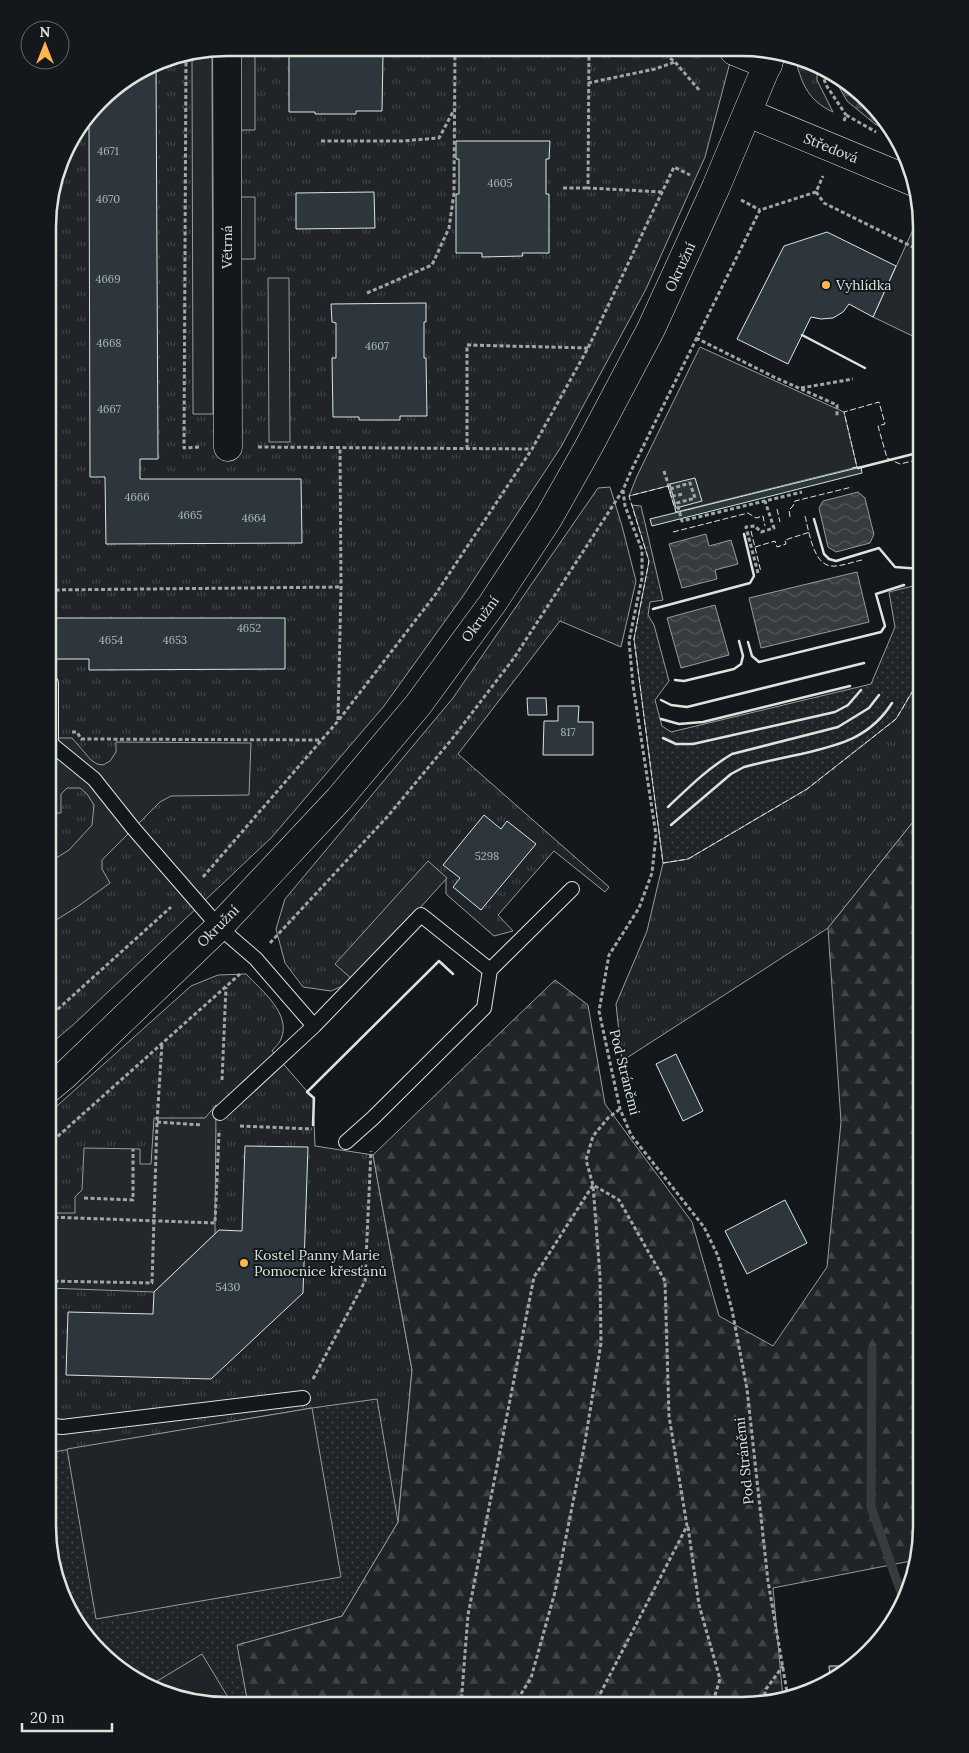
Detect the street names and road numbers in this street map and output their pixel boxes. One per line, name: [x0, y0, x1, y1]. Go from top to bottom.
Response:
street label: Středová: [801, 129, 861, 167]
street label: Větrná: [218, 225, 236, 270]
street label: Okružní: [661, 239, 699, 295]
street label: Okružní: [457, 592, 503, 646]
street label: Okružní: [193, 901, 243, 951]
street label: Pod Stráněmi: [606, 1027, 644, 1117]
street label: Pod Stráněmi: [730, 1416, 758, 1506]

